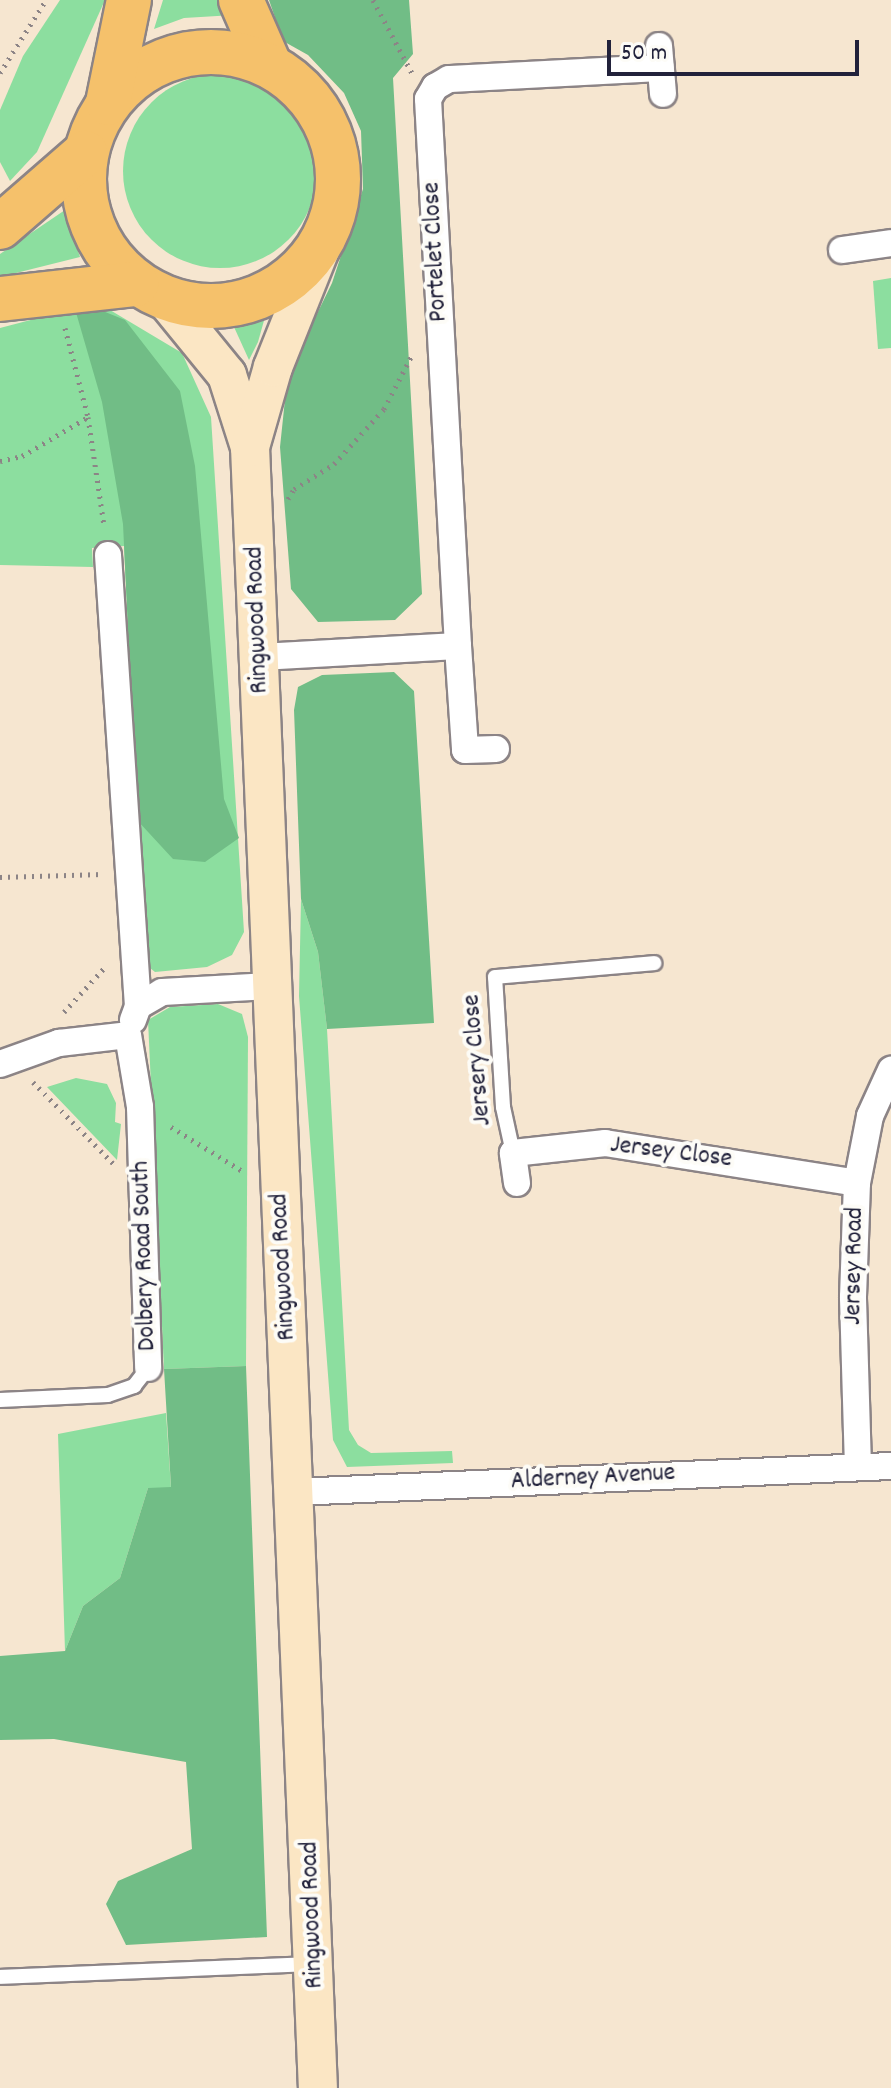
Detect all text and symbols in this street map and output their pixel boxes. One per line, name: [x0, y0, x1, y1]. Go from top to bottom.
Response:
scale bar: [611, 24, 863, 74]
text: 50 m: [621, 37, 667, 71]
street label: Portelet Close: [417, 181, 455, 323]
street label: Ringwood Road: [240, 546, 276, 694]
street label: Jersery Close: [457, 993, 499, 1127]
street label: Jersey Close: [608, 1130, 734, 1176]
street label: Dolbery Road South: [126, 1160, 164, 1352]
street label: Ringwood Road: [265, 1193, 303, 1341]
street label: Jersey Road: [838, 1207, 872, 1325]
street label: Alderney Avenue: [510, 1458, 676, 1498]
street label: Ringwood Road: [295, 1841, 331, 1989]

